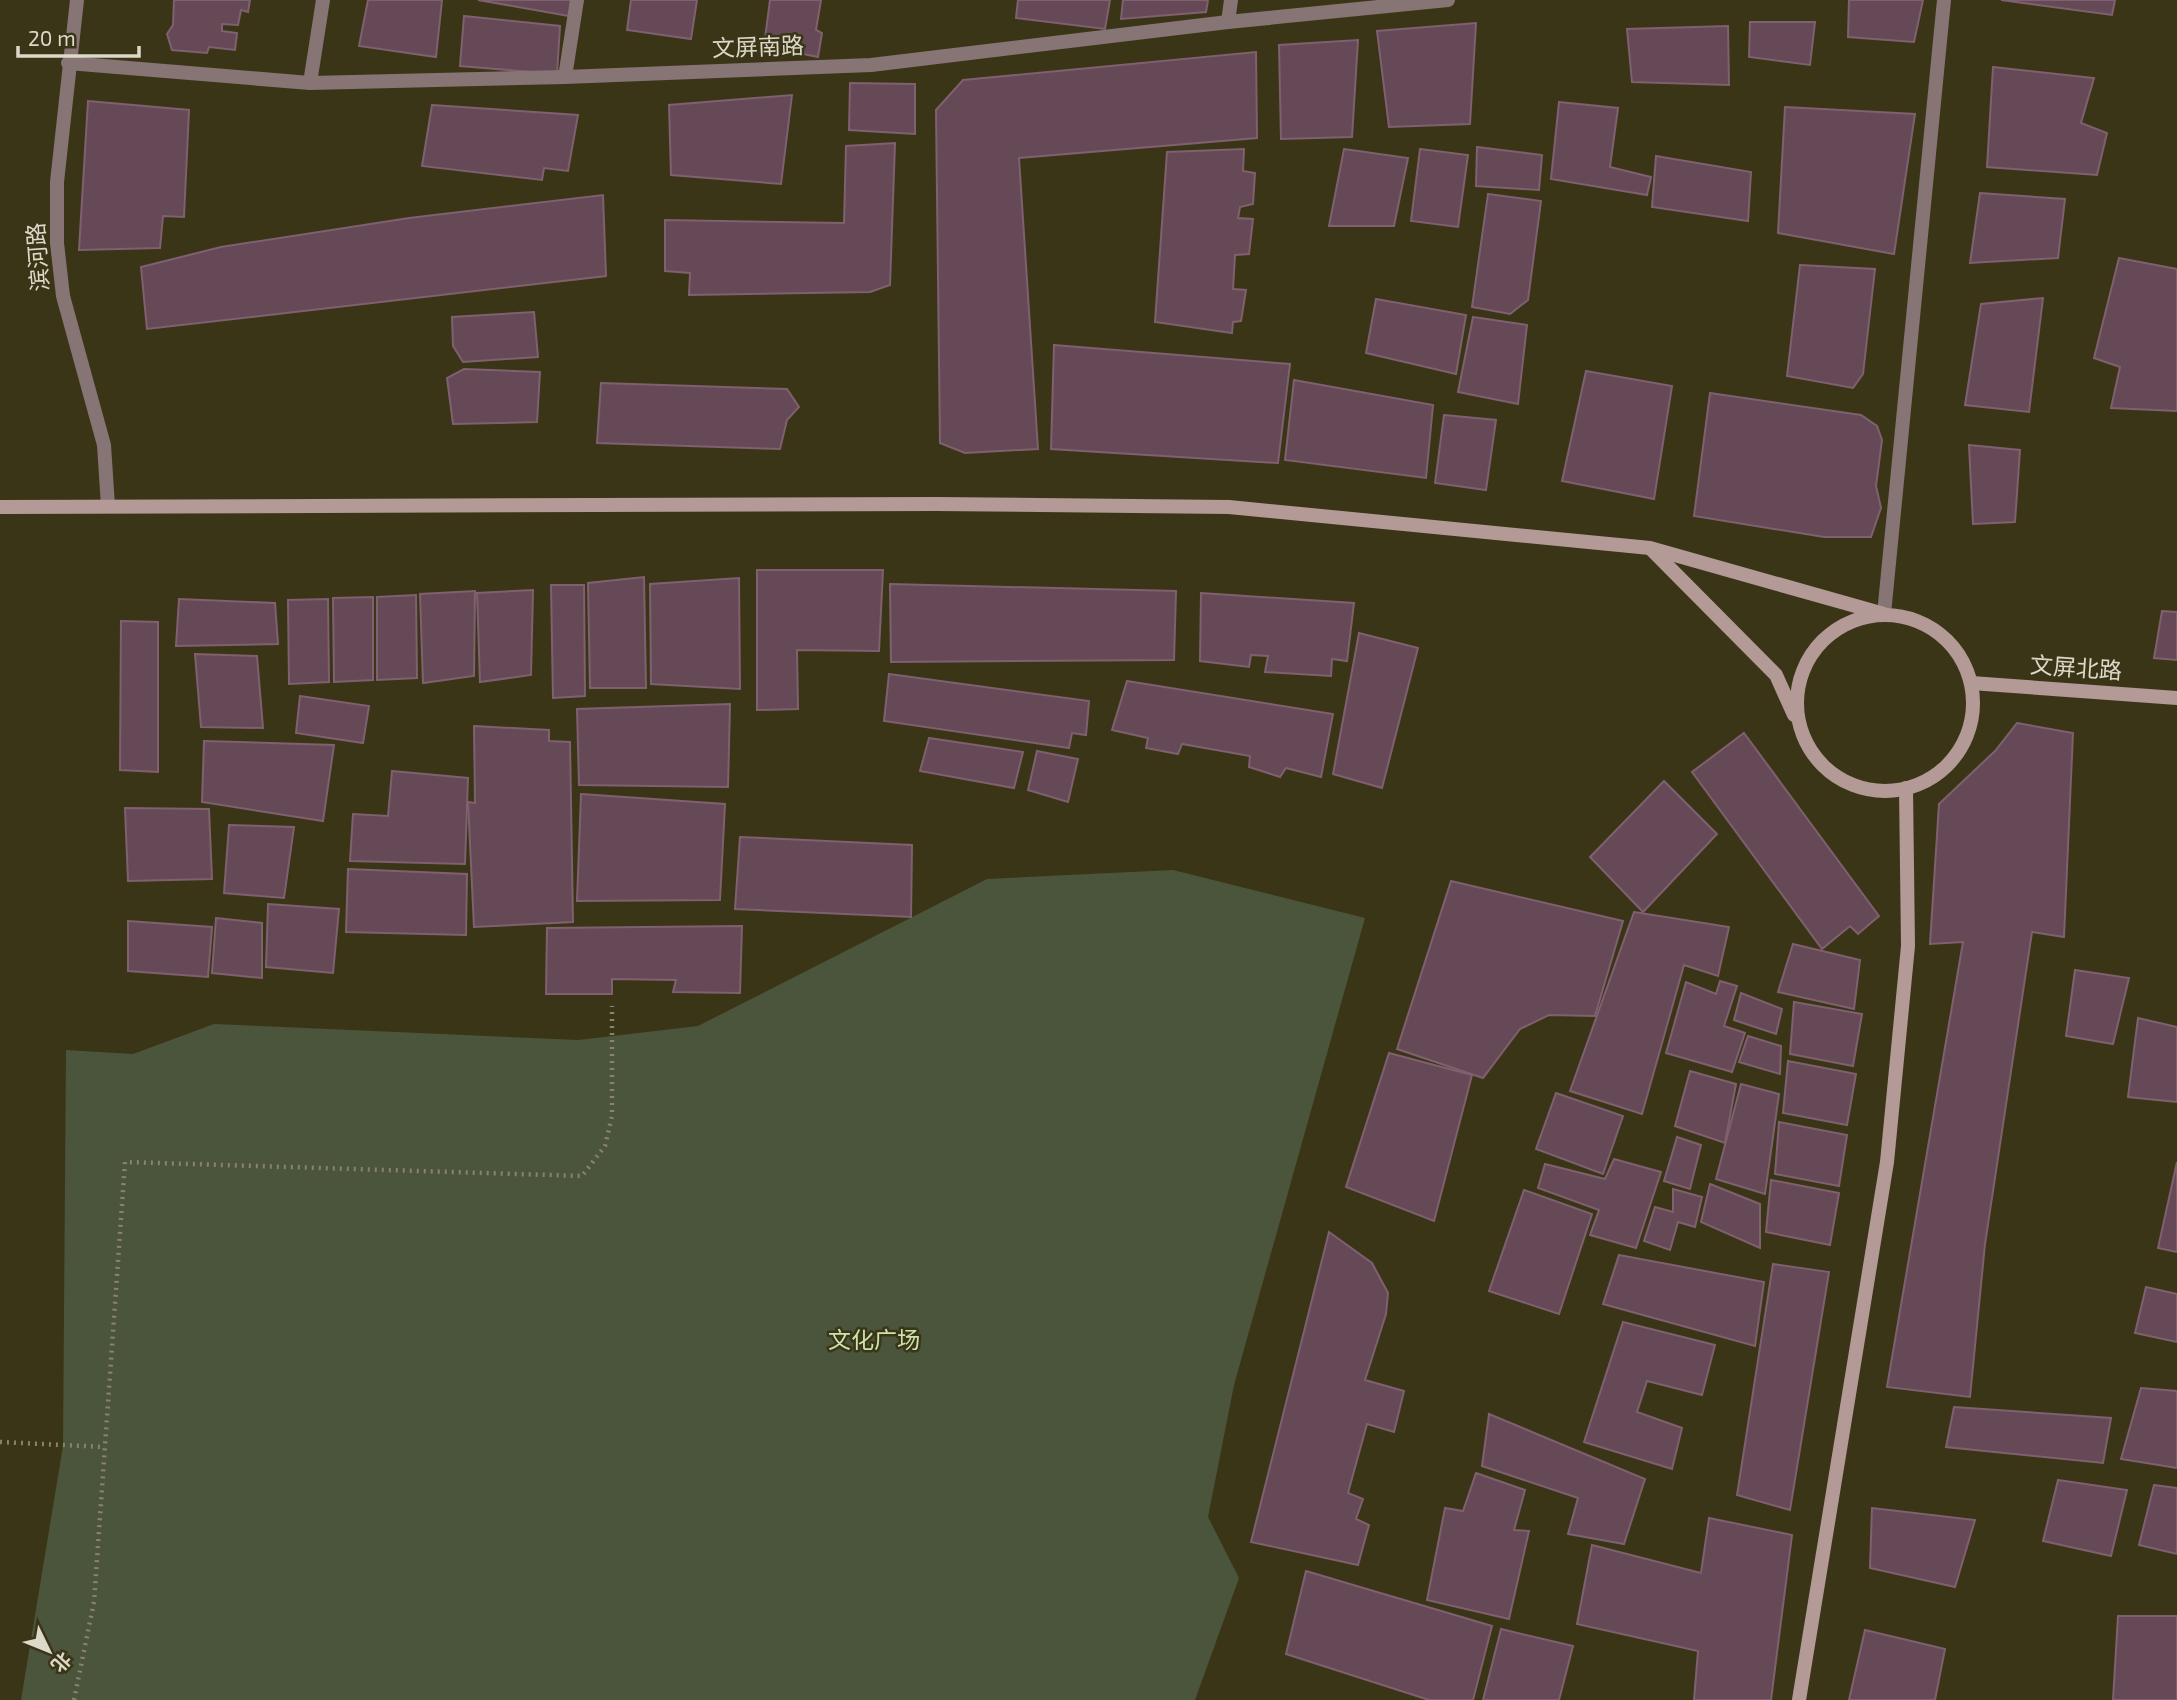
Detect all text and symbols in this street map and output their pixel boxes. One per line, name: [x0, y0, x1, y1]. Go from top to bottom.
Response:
scale bar: [18, 14, 138, 58]
text: 20 m: [28, 25, 76, 50]
street label: 文屏南路: [712, 30, 804, 62]
street label: 滨河路: [21, 222, 53, 292]
street label: 文屏北路: [2029, 650, 2123, 684]
park label: 文化广场: [828, 1325, 920, 1353]
north arrow: [14, 1616, 84, 1686]
text: 北: [47, 1648, 77, 1678]

